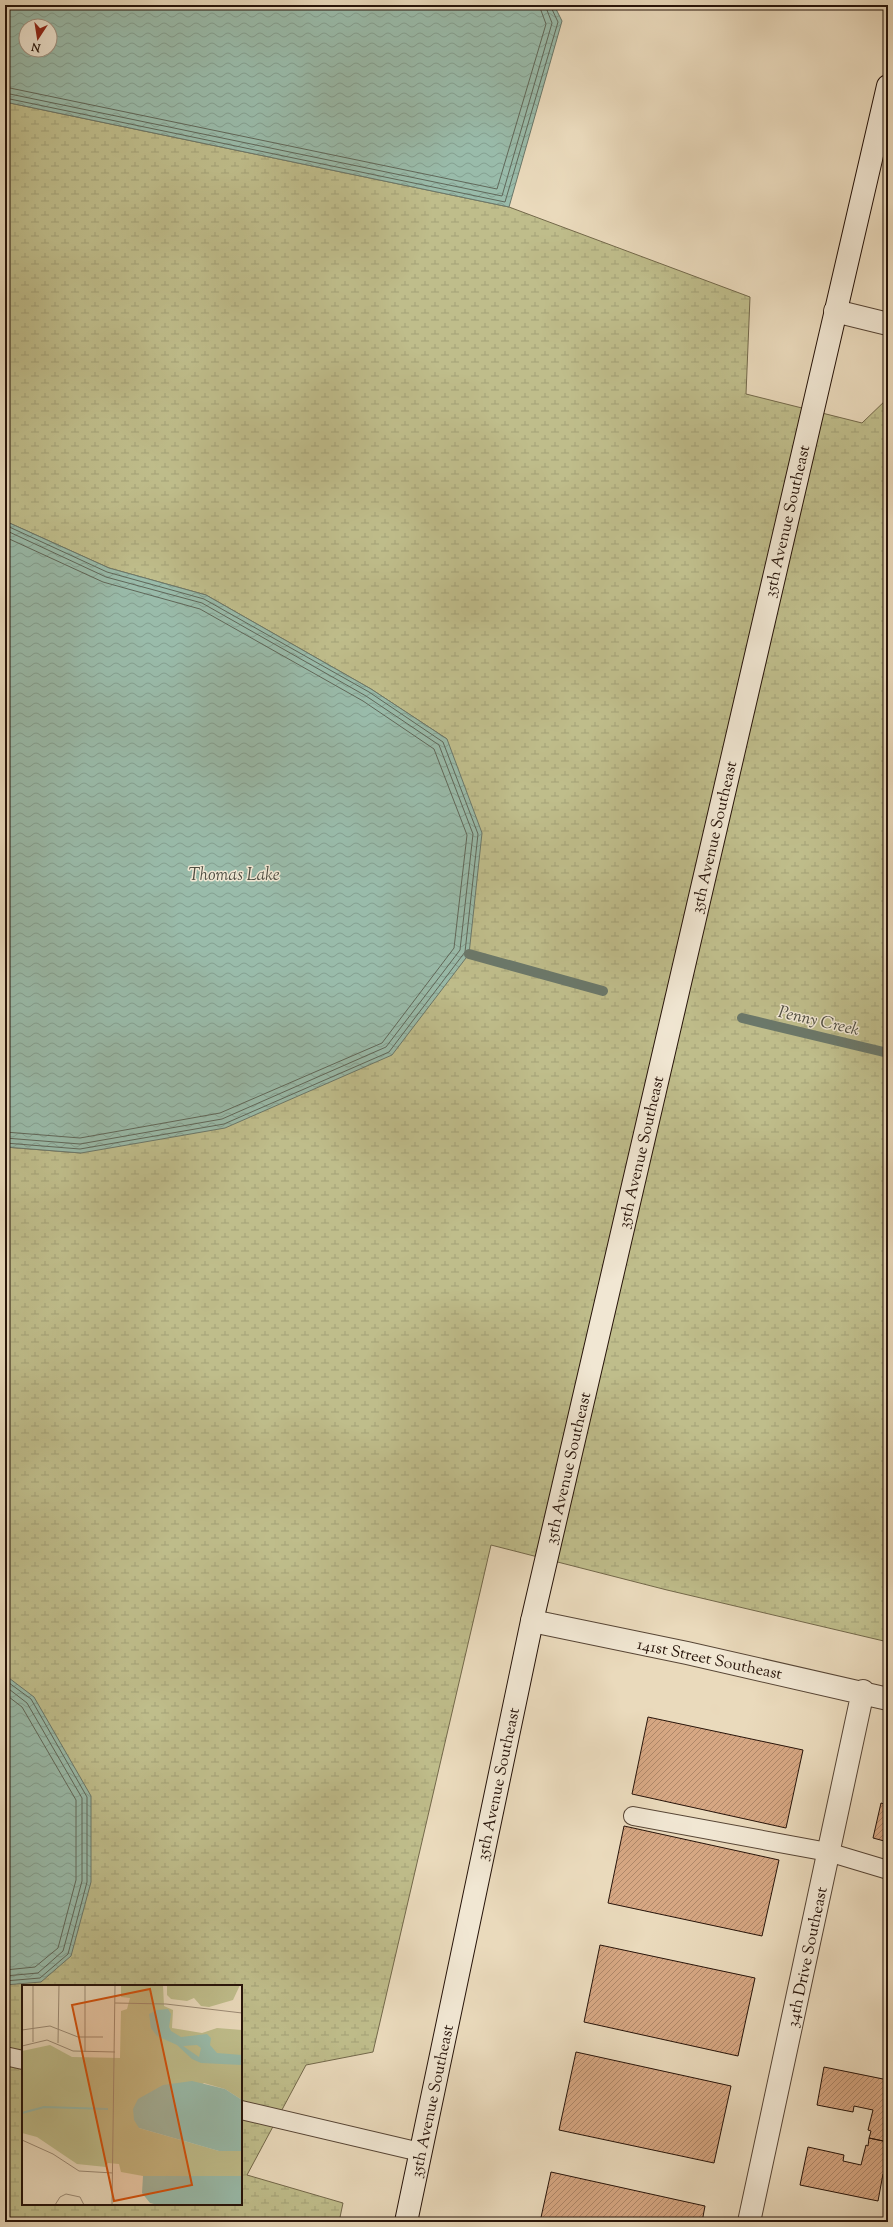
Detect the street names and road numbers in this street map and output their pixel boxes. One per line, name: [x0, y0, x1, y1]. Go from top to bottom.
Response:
street label: 35th Avenue Southeast: [760, 443, 817, 600]
street label: 35th Avenue Southeast: [687, 759, 744, 916]
street label: 35th Avenue Southeast: [614, 1074, 671, 1231]
street label: 35th Avenue Southeast: [541, 1390, 598, 1547]
street label: 141st Street Southeast: [635, 1634, 785, 1687]
street label: 35th Avenue Southeast: [472, 1705, 527, 1863]
street label: 34th Drive Southeast: [782, 1885, 835, 2030]
street label: 35th Avenue Southeast: [406, 2022, 461, 2180]

